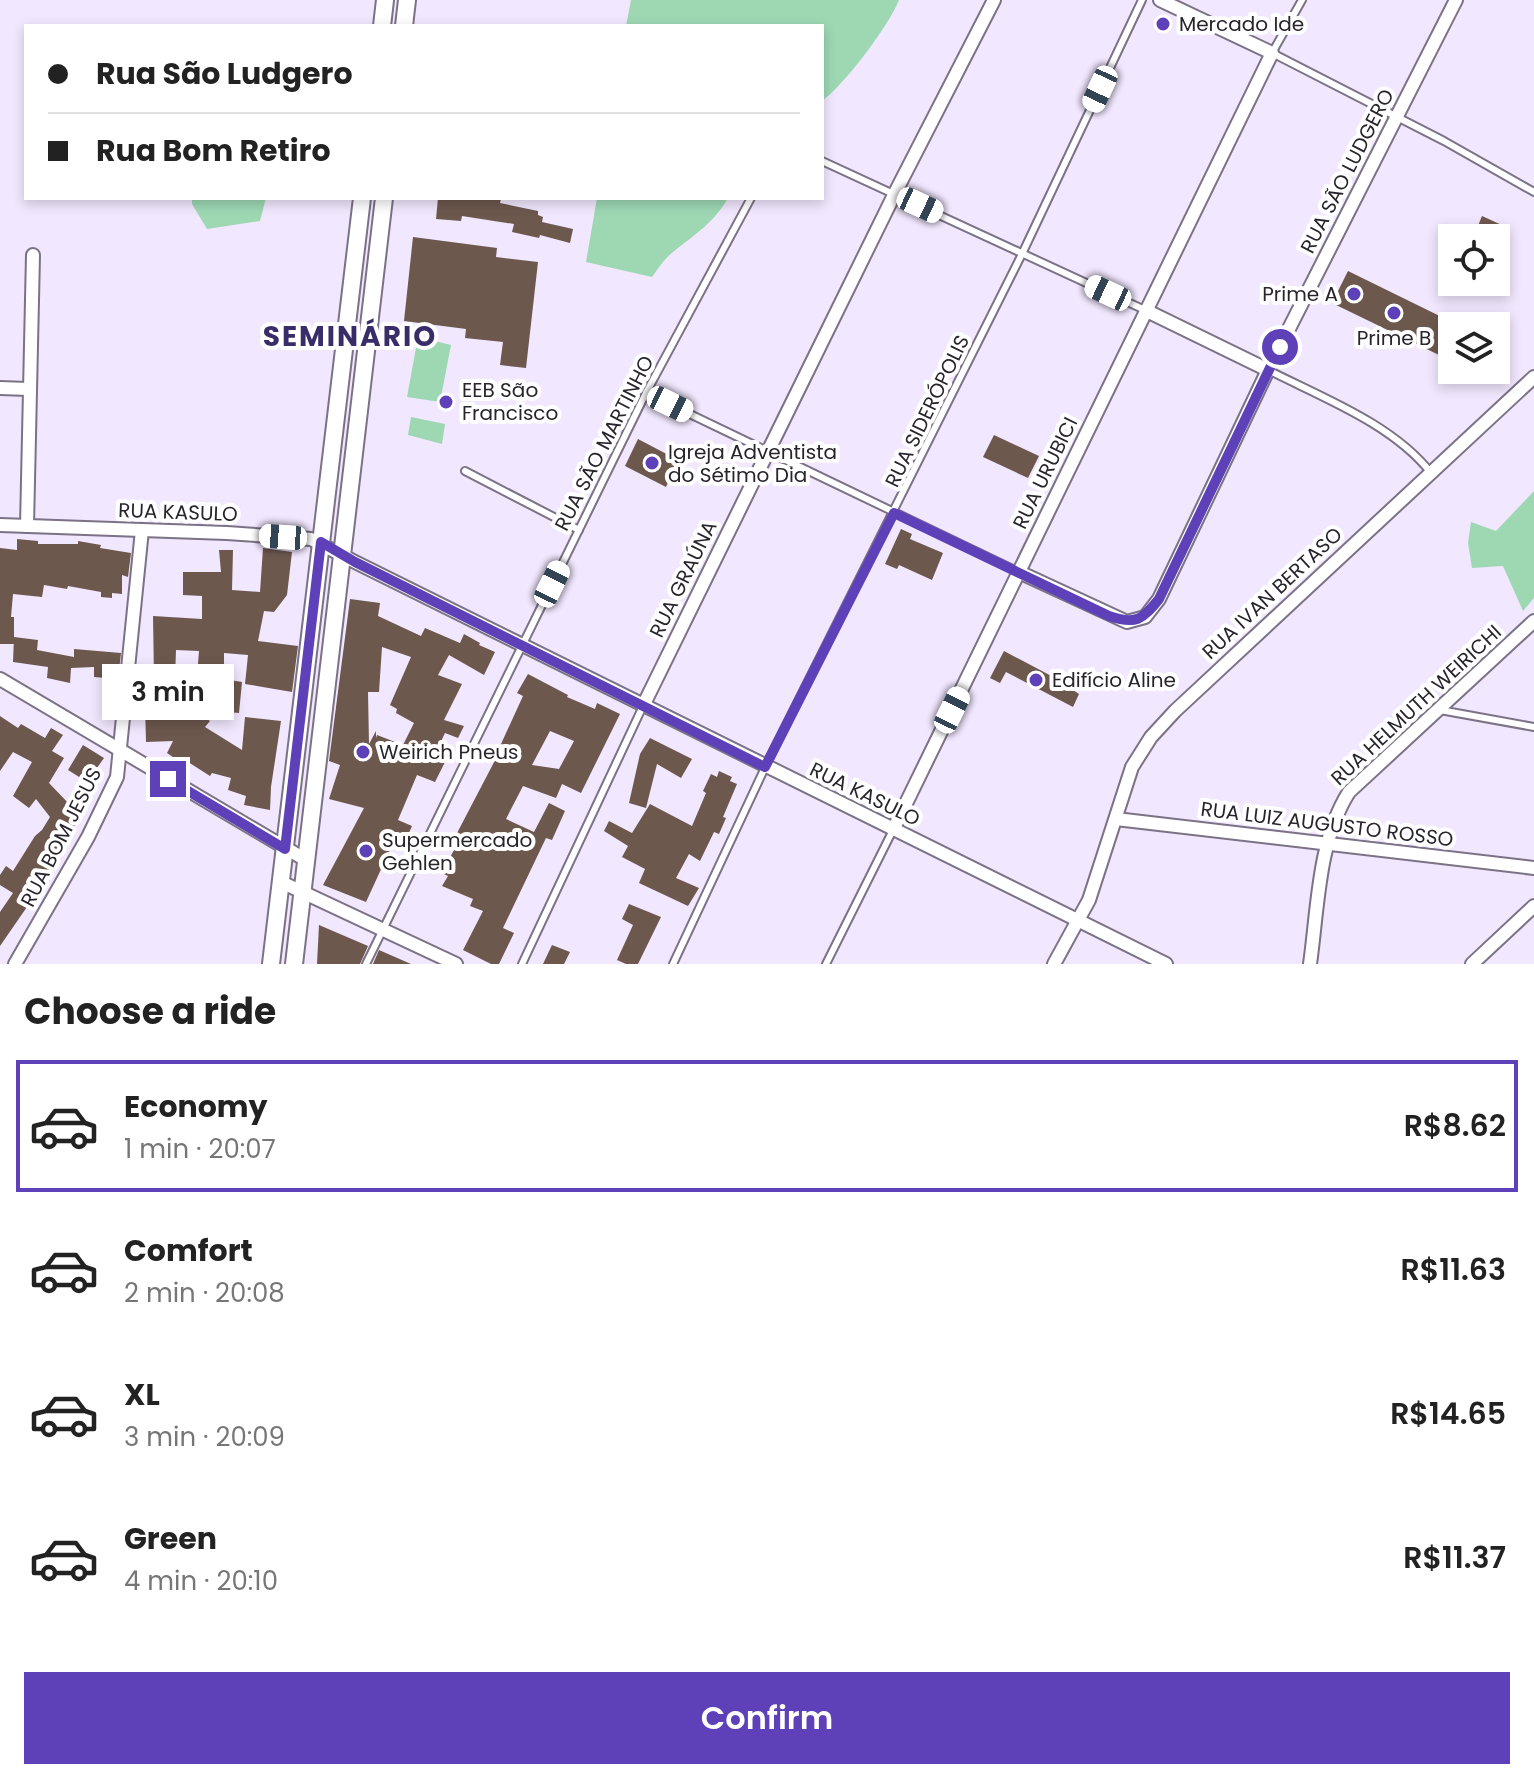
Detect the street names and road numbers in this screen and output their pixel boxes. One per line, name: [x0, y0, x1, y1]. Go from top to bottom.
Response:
street label: RUA SÃO LUDGERO: [1293, 84, 1401, 258]
street label: RUA SIDERÓPOLIS: [878, 330, 976, 492]
street label: RUA SÃO MARTINHO: [548, 351, 660, 535]
street label: RUA URUBICI: [1006, 412, 1084, 534]
street label: RUA KASULO: [118, 496, 238, 528]
street label: RUA GRAÚNA: [643, 516, 723, 642]
street label: RUA IVAN BERTASO: [1196, 521, 1348, 665]
street label: RUA HELMUTH WEIRICHI: [1325, 618, 1507, 792]
street label: RUA KASULO: [805, 755, 925, 833]
street label: RUA BOM JESUS: [14, 763, 108, 911]
street label: RUA LUIZ AUGUSTO ROSSO: [1199, 795, 1455, 853]

